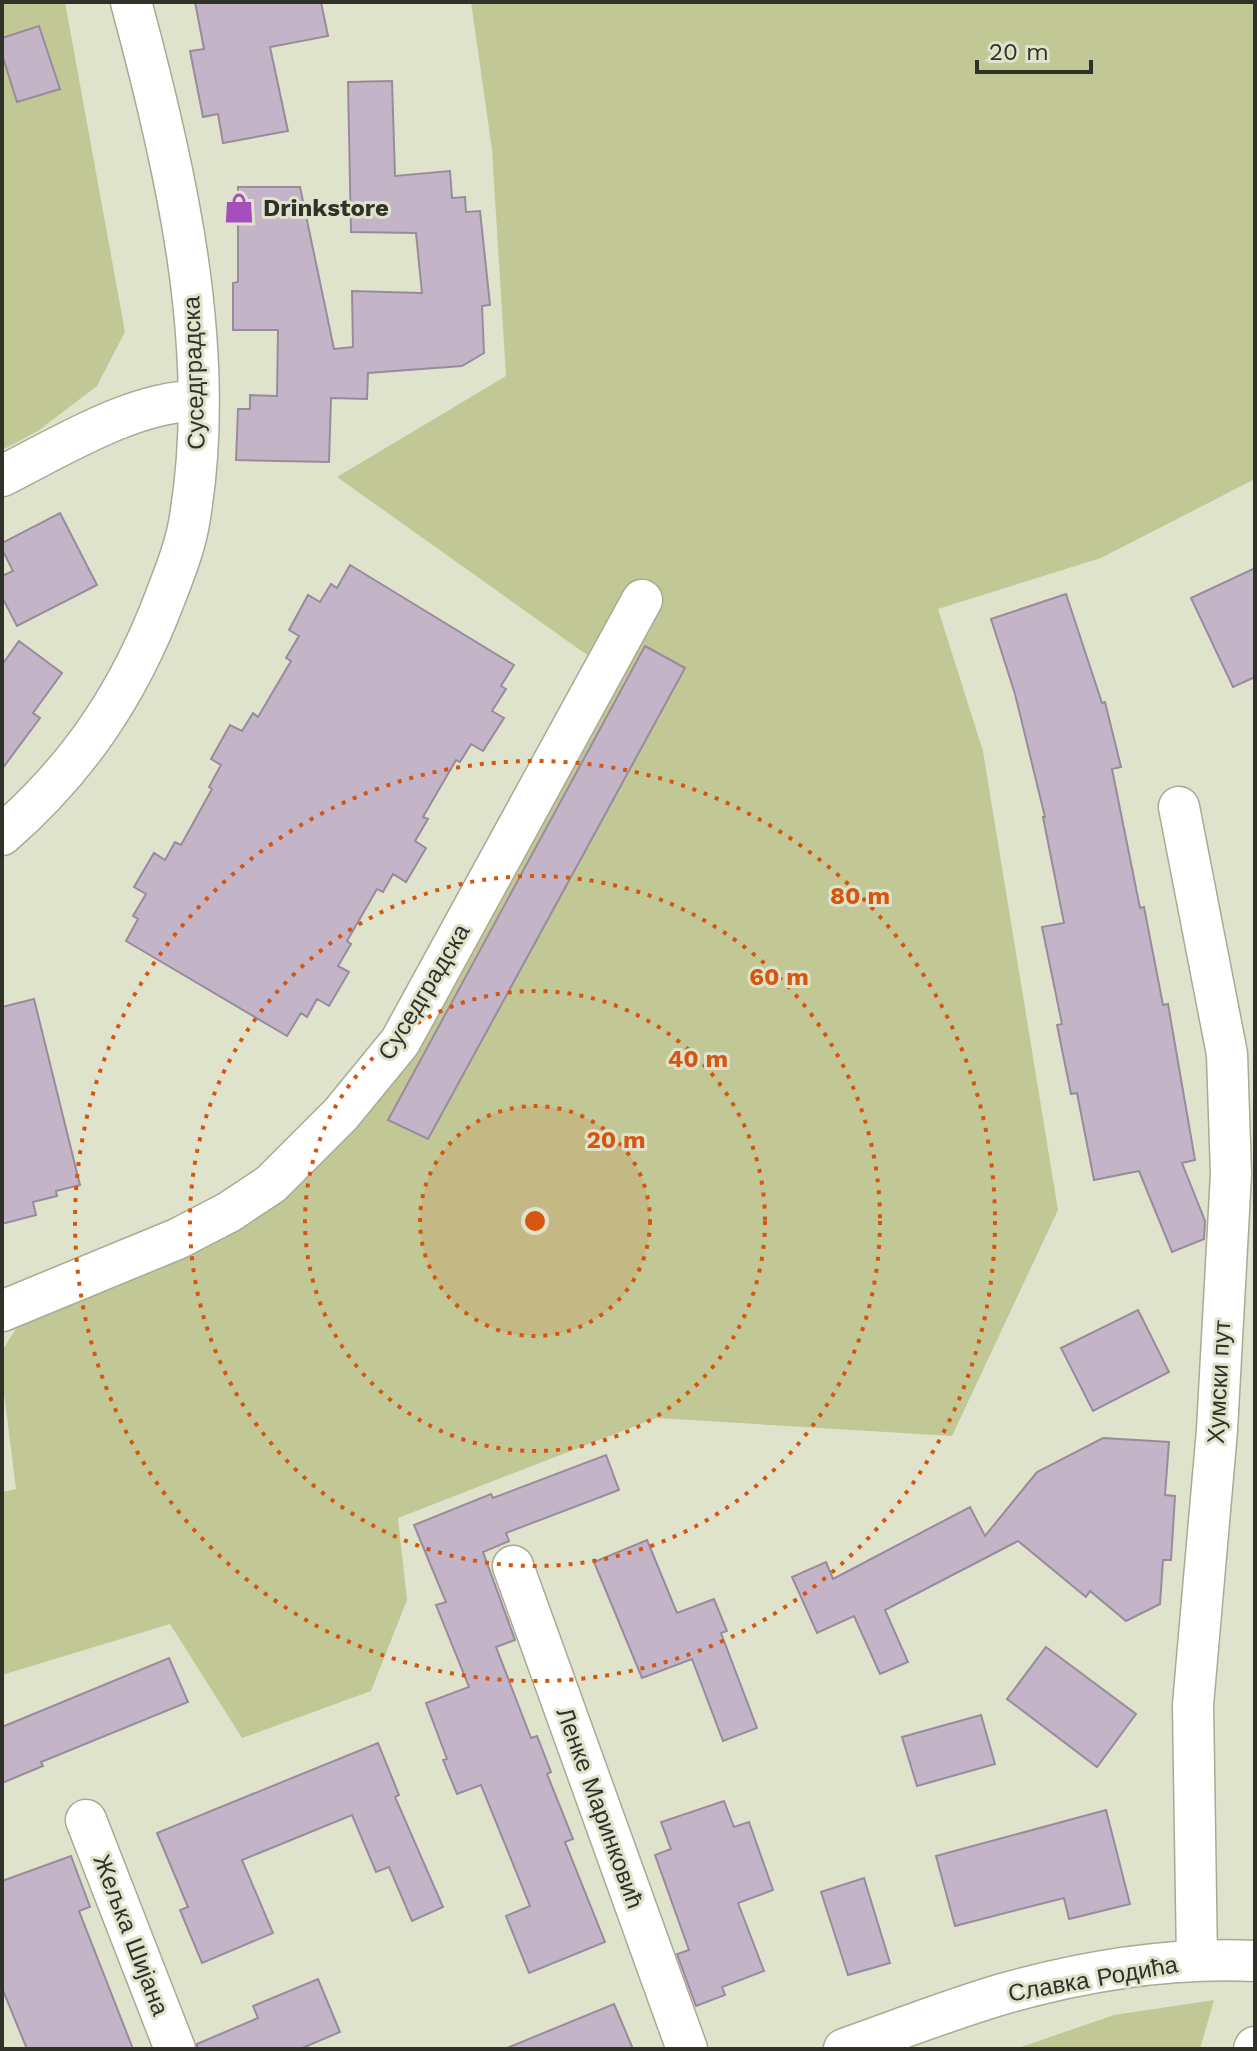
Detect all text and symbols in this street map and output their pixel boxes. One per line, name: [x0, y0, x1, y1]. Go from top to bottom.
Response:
scale bar: [977, 24, 1091, 74]
text: 20 m: [989, 38, 1049, 66]
shop icon: Drinkstore: [222, 191, 256, 225]
place label: Drinkstore: [263, 194, 389, 222]
street label: Суседградска: [177, 295, 211, 450]
text: 80 m: [830, 882, 890, 910]
street label: Суседградска: [372, 918, 476, 1065]
text: 60 m: [749, 963, 809, 991]
text: 40 m: [668, 1045, 728, 1073]
text: 20 m: [586, 1126, 646, 1154]
centre of rings: [521, 1207, 549, 1235]
street label: Хумски пут: [1202, 1319, 1236, 1445]
street label: Ленке Маринковић: [551, 1704, 649, 1912]
street label: Жељка Шијана: [87, 1851, 175, 2020]
street label: Славка Родића: [1006, 1950, 1181, 2008]

